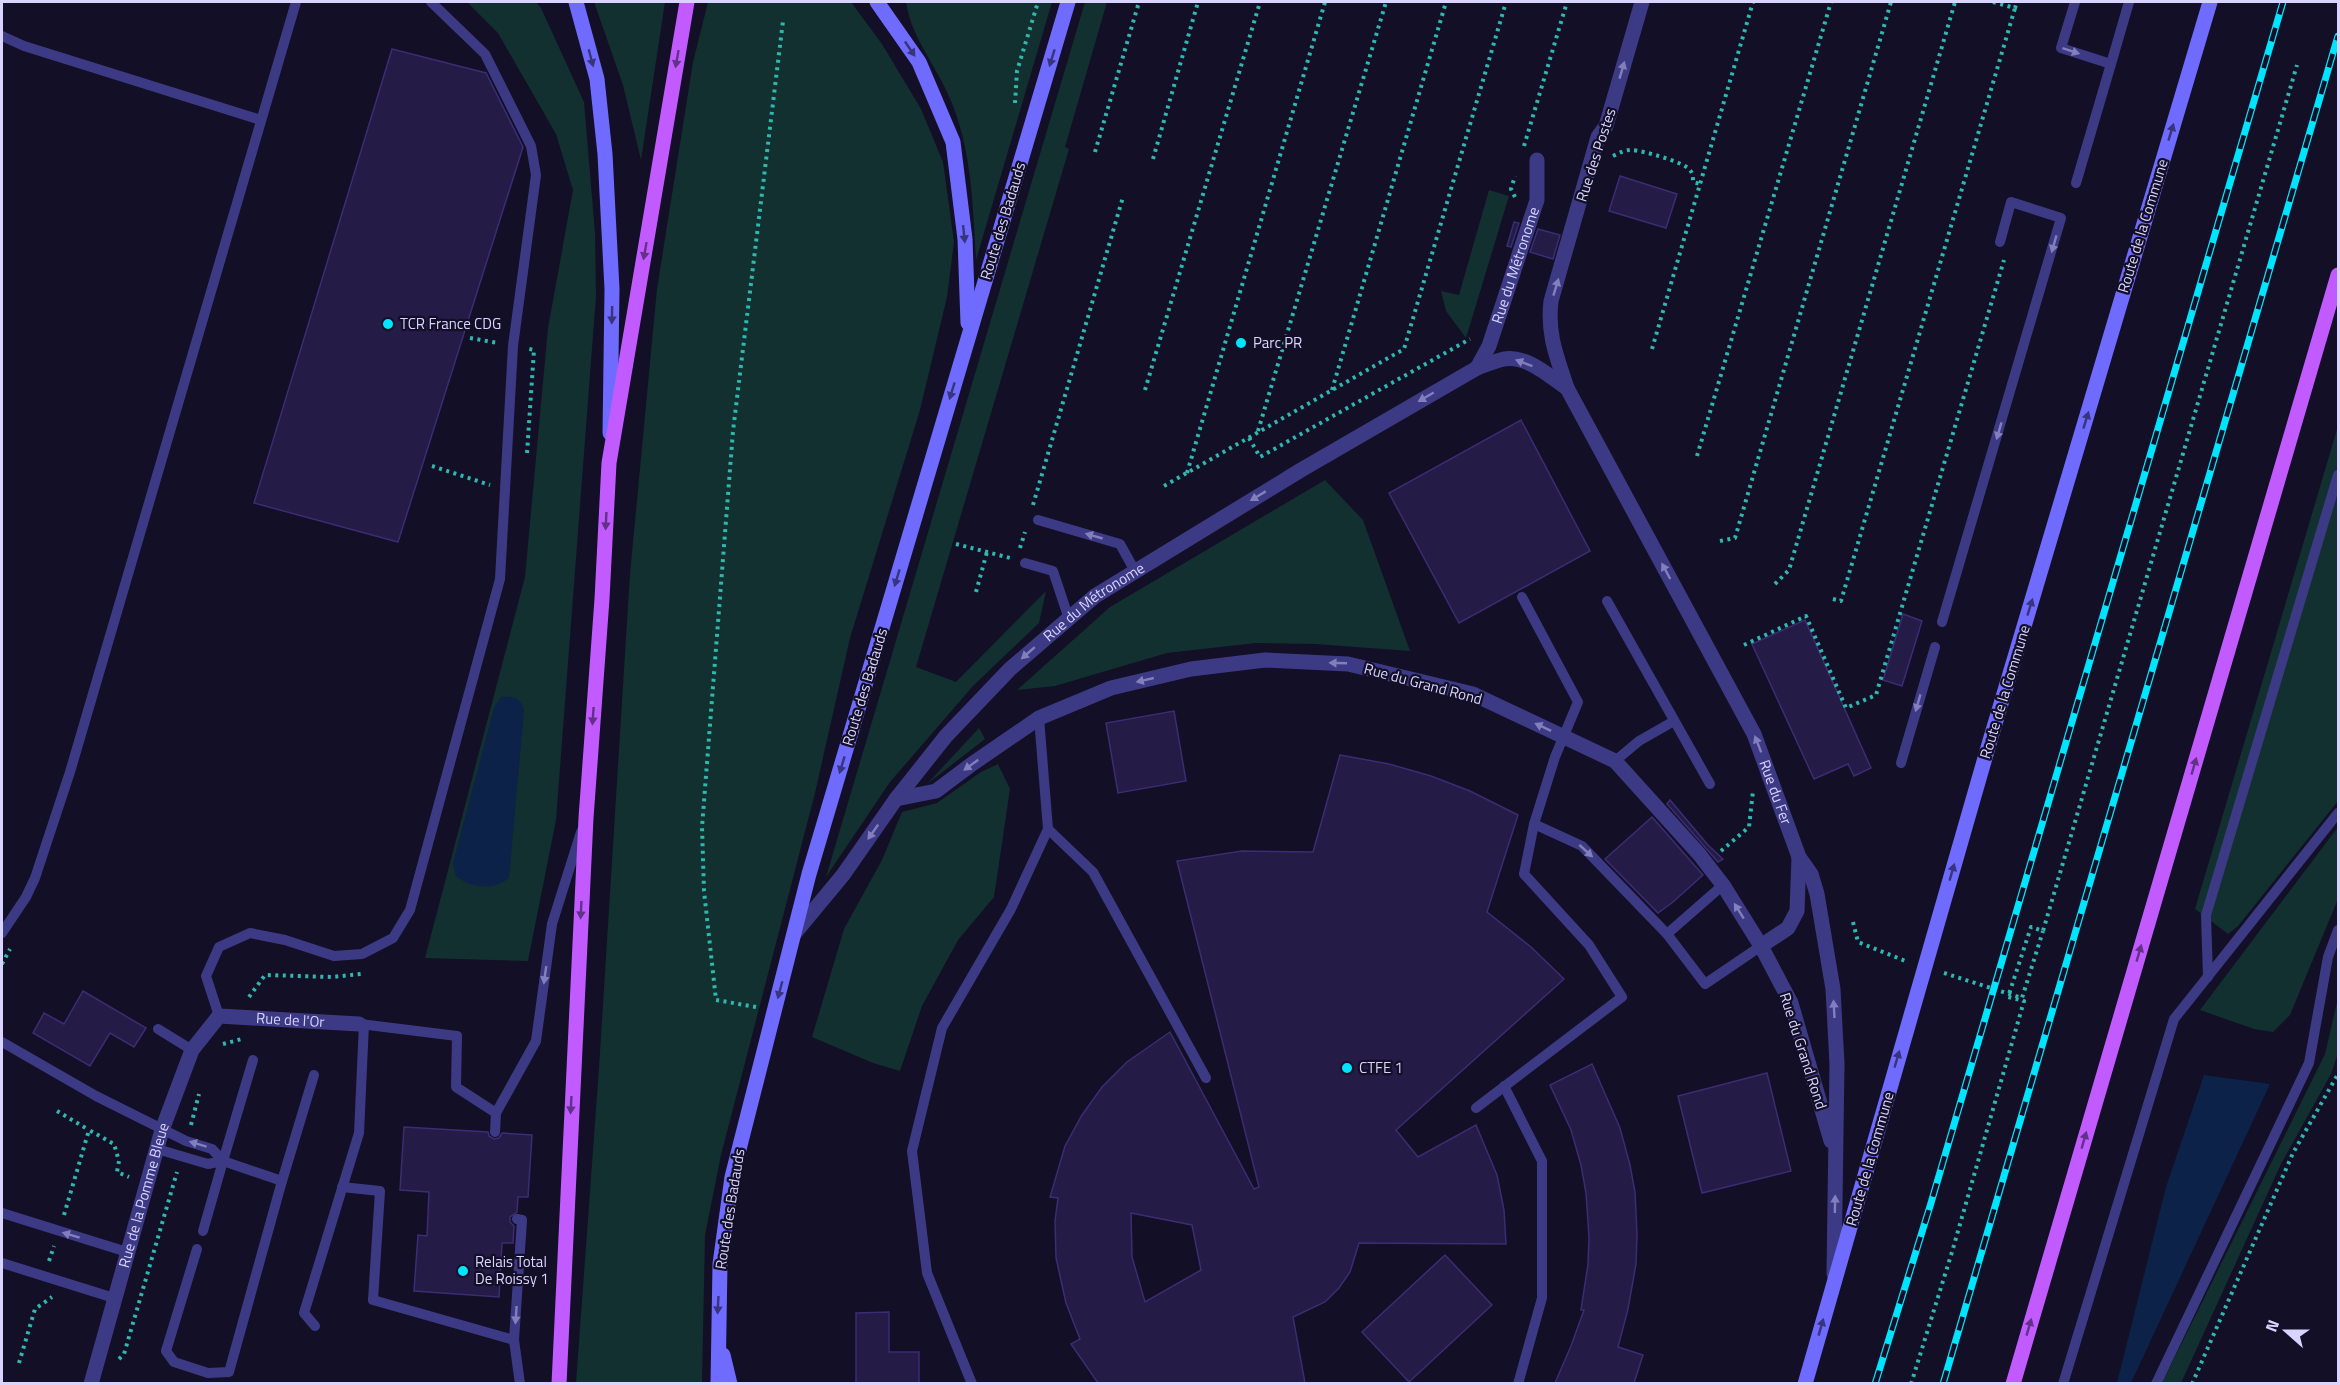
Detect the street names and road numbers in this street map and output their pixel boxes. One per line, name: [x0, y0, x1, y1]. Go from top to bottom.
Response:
street label: Rue des Postes: [1570, 105, 1622, 205]
street label: Route de la Commune: [2111, 156, 2174, 296]
street label: Route des Badauds: [974, 159, 1031, 283]
street label: Rue du Métronome: [1485, 204, 1545, 327]
street label: Rue du Métronome: [1038, 556, 1149, 647]
street label: Route de la Commune: [1973, 622, 2036, 762]
street label: Route des Badauds: [836, 625, 893, 749]
street label: Rue du Grand Rond: [1361, 657, 1485, 710]
street label: Rue du Fer: [1753, 756, 1798, 828]
street label: Rue du Grand Rond: [1774, 990, 1833, 1112]
street label: Rue de l'Or: [255, 1006, 325, 1033]
street label: Route de la Commune: [1839, 1089, 1900, 1229]
street label: Rue de la Pomme Bleue: [112, 1119, 175, 1270]
street label: Route des Badauds: [709, 1147, 750, 1271]

